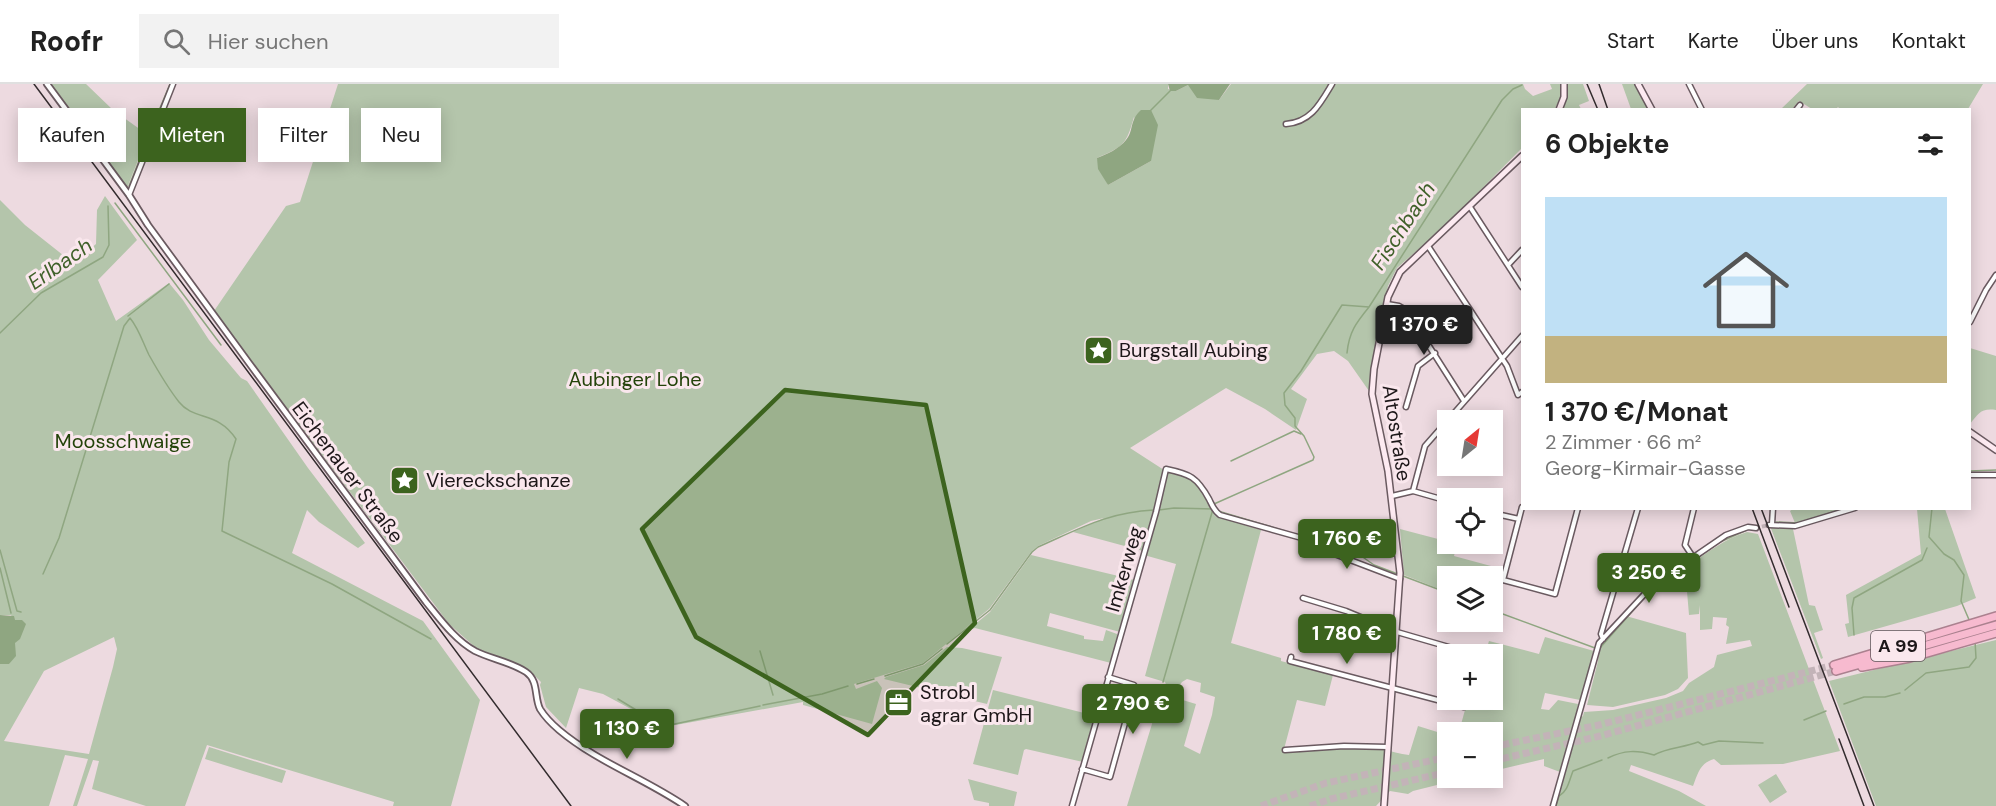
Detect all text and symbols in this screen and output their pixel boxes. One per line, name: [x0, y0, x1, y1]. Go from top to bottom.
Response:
search box: [139, 14, 559, 68]
text: Roofr: [30, 23, 103, 60]
icon: search: [160, 25, 193, 58]
text: Hier suchen: [208, 27, 329, 56]
text: Start: [1607, 27, 1655, 55]
text: Karte: [1688, 27, 1739, 55]
text: Über uns: [1772, 27, 1858, 55]
text: Kontakt: [1891, 27, 1966, 55]
chip: Kaufen: [18, 108, 126, 162]
chip: Mieten: [138, 108, 246, 162]
chip: Filter: [258, 108, 349, 162]
chip: Neu: [361, 108, 441, 162]
text: 6 Objekte: [1545, 127, 1669, 161]
icon: filters: [1914, 128, 1947, 161]
water label: Fischbach: [1364, 177, 1442, 275]
water label: Erlbach: [22, 232, 98, 296]
icon: home: [1692, 236, 1800, 344]
pin: 1 370 €: [1369, 305, 1479, 356]
text: 1 370 €: [1389, 311, 1459, 337]
place icon: Burgstall Aubing: [1082, 334, 1114, 366]
place label: Burgstall Aubing: [1119, 337, 1268, 363]
park label: Aubinger Lohe: [569, 366, 702, 392]
street label: Altostraße: [1377, 383, 1417, 483]
text: 1 370 €/Monat: [1545, 395, 1728, 429]
street label: Eichenauer Straße: [286, 396, 410, 548]
north arrow: [1437, 410, 1503, 476]
map controls: [1437, 410, 1503, 788]
park label: Moosschwaige: [55, 428, 191, 454]
text: 2 Zimmer · 66 m²: [1545, 429, 1701, 455]
text: Georg-Kirmair-Gasse: [1545, 455, 1746, 481]
place icon: Viereckschanze: [389, 464, 421, 496]
place label: Viereckschanze: [426, 467, 571, 493]
button: locate: [1437, 488, 1503, 554]
pin: 1 760 €: [1292, 519, 1402, 570]
street label: Imkerweg: [1099, 523, 1149, 615]
text: 1 760 €: [1312, 525, 1382, 551]
pin: 3 250 €: [1594, 553, 1704, 604]
text: 3 250 €: [1611, 559, 1687, 585]
button: layers: [1437, 566, 1503, 632]
pin: 1 780 €: [1292, 614, 1402, 665]
text: 1 780 €: [1312, 620, 1382, 646]
road number: A 99: [1871, 631, 1925, 661]
button: +: [1437, 644, 1503, 710]
place label: Strobl agrar GmbH: [920, 679, 1032, 728]
pin: 2 790 €: [1078, 684, 1188, 735]
office icon: Strobl agrar GmbH: [883, 687, 915, 719]
text: 2 790 €: [1096, 690, 1170, 716]
pin: 1 130 €: [572, 709, 682, 760]
text: 1 130 €: [594, 715, 660, 741]
button: −: [1437, 722, 1503, 788]

